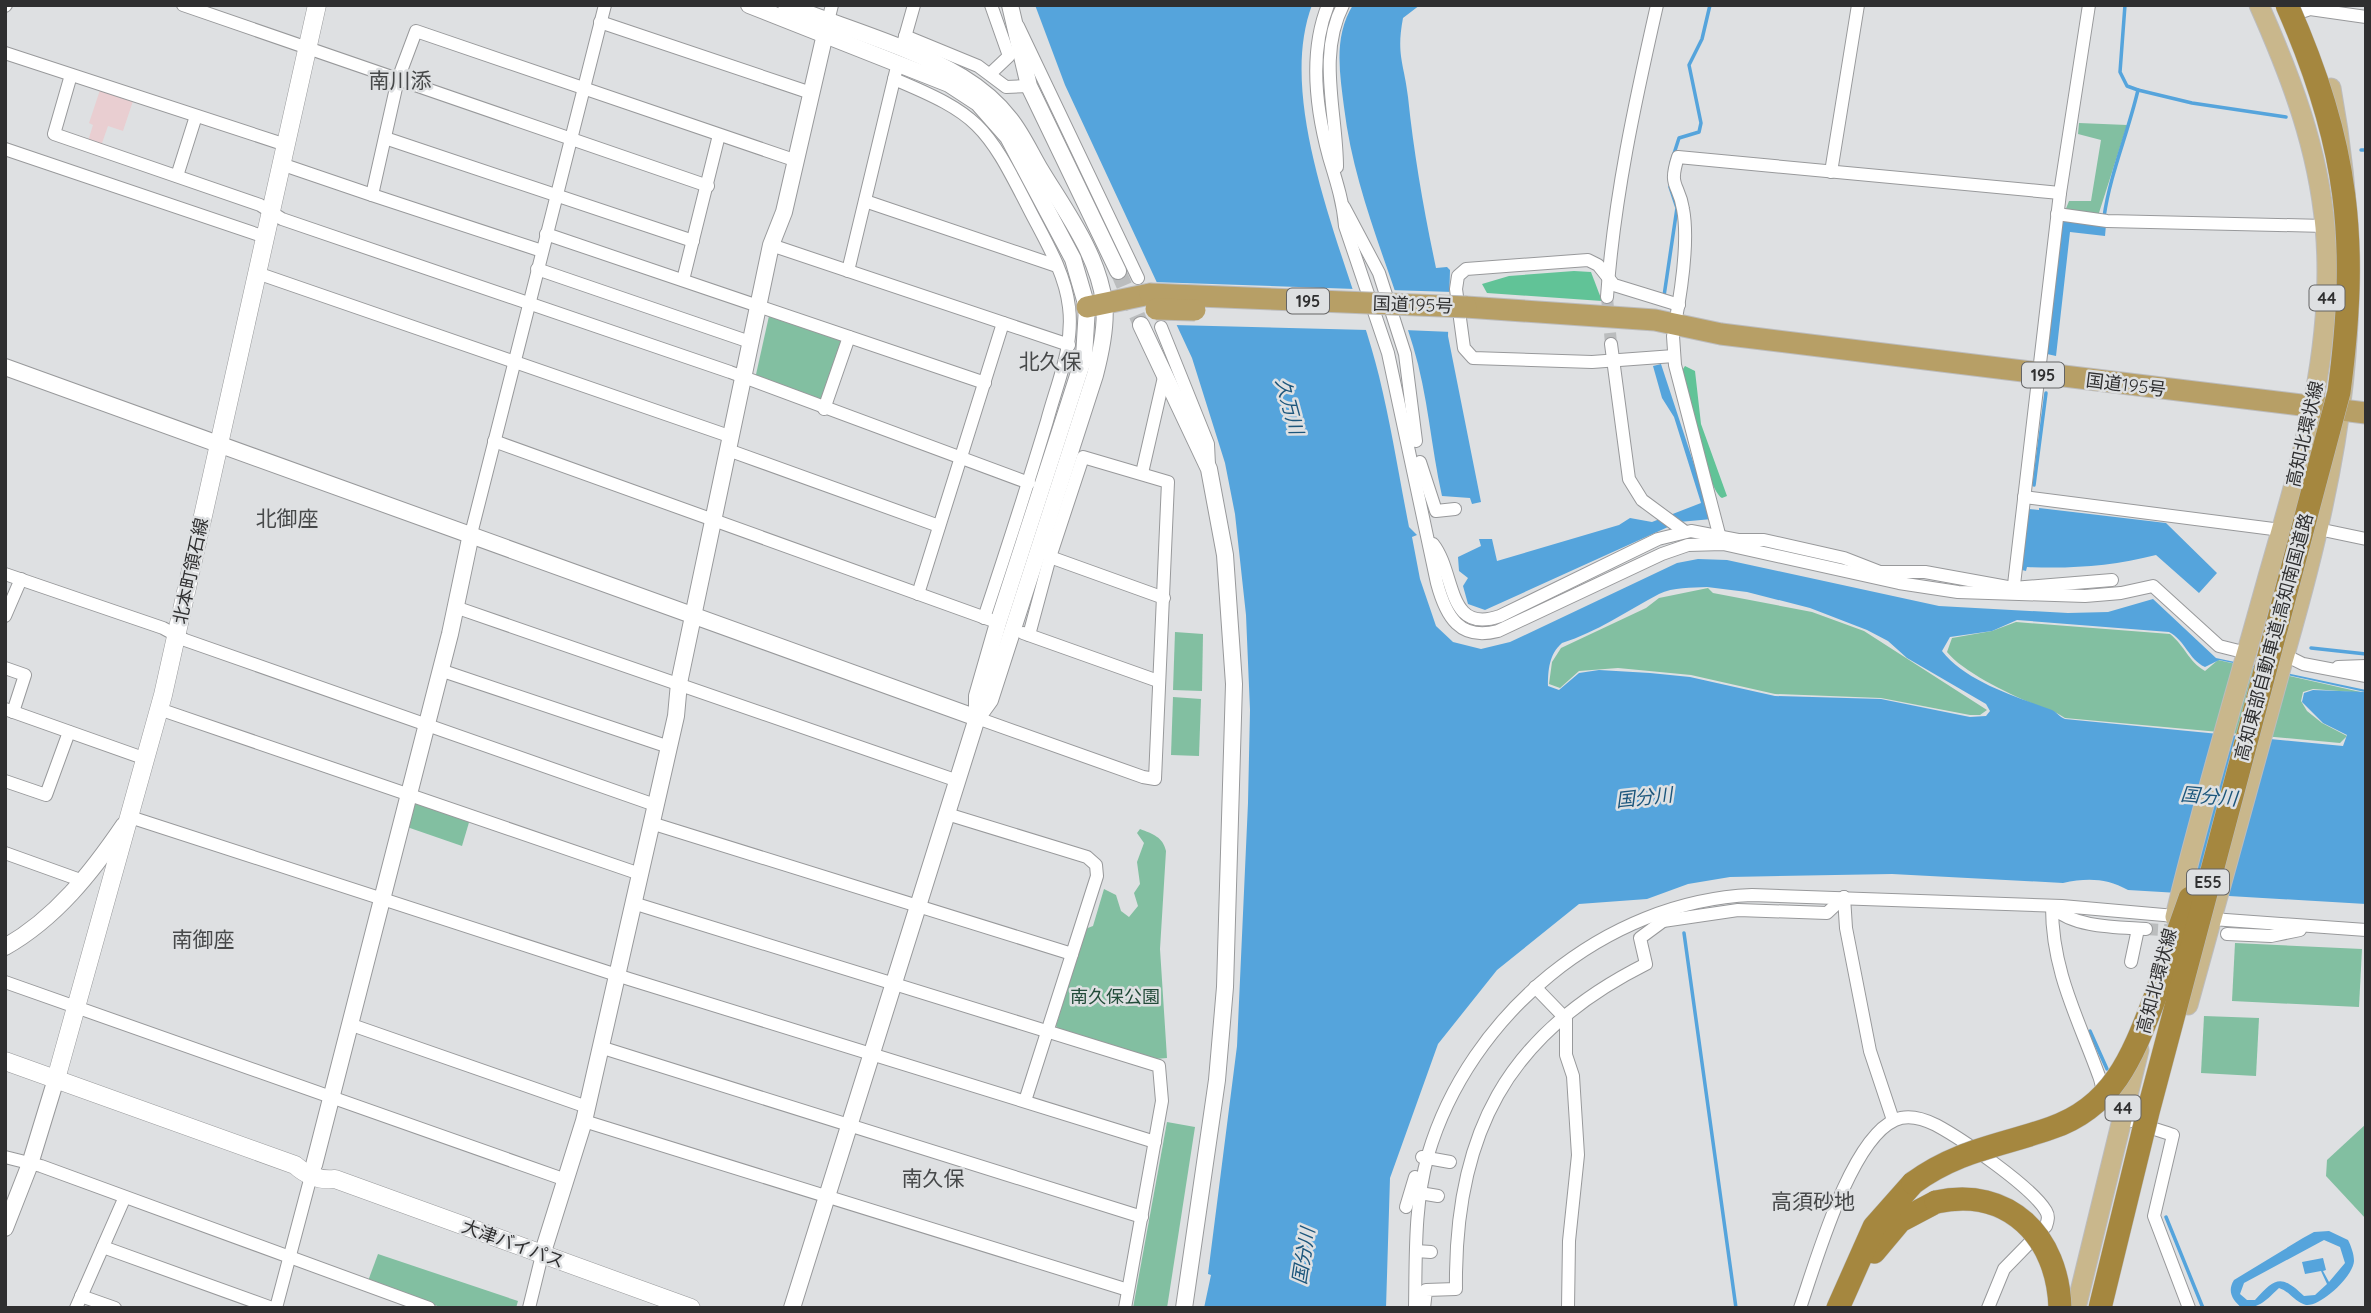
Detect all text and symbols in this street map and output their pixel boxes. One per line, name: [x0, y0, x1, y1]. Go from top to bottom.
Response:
district label: 南川添: [369, 67, 432, 93]
road number: 44: [2310, 286, 2344, 310]
road number: 195: [1287, 288, 1329, 314]
street label: 国道195号: [1372, 292, 1454, 317]
district label: 北久保: [1019, 348, 1082, 374]
road number: 195: [2022, 362, 2064, 388]
street label: 国道195号: [2085, 368, 2167, 401]
water label: 久万川: [1271, 375, 1309, 439]
street label: 高知北環状線: [2281, 379, 2328, 489]
district label: 北御座: [256, 505, 319, 531]
street label: 高知東部自動車道;高知南国道路: [2229, 510, 2318, 763]
street label: 北本町領石線: [168, 516, 213, 626]
water label: 国分川: [1614, 782, 1676, 812]
water label: 国分川: [2180, 782, 2240, 811]
road number: E55: [2187, 870, 2229, 894]
district label: 南御座: [172, 926, 235, 952]
street label: 高知北環状線: [2131, 926, 2182, 1036]
park label: 南久保公園: [1070, 985, 1160, 1008]
road number: 44: [2106, 1096, 2140, 1120]
district label: 南久保: [902, 1165, 965, 1191]
district label: 高須砂地: [1771, 1188, 1855, 1214]
street label: 大津バイパス: [459, 1214, 568, 1273]
water label: 国分川: [1287, 1224, 1320, 1286]

